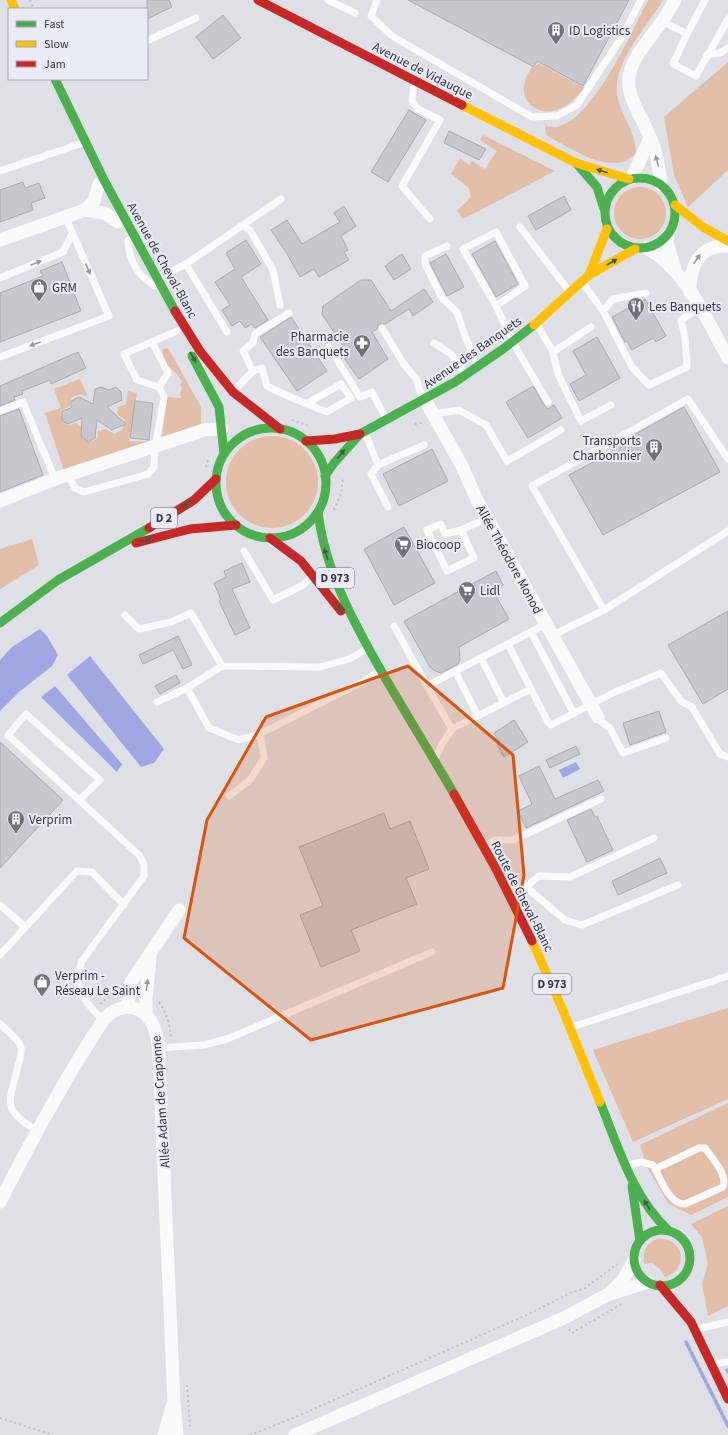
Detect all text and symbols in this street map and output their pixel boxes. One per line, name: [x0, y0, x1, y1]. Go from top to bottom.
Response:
legend: [8, 8, 148, 80]
text: Fast: [44, 16, 64, 33]
building icon: ID Logistics: [546, 20, 566, 45]
place label: ID Logistics: [569, 22, 631, 40]
text: Slow: [44, 36, 69, 53]
street label: Avenue de Vidauque: [369, 38, 476, 104]
text: Jam: [44, 56, 66, 73]
one-way arrow: [654, 155, 660, 167]
one-way arrow: [596, 168, 608, 174]
street label: Avenue de Cheval-Blanc: [123, 199, 202, 322]
one-way arrow: [693, 254, 701, 265]
one-way arrow: [31, 259, 43, 265]
one-way arrow: [606, 259, 618, 266]
one-way arrow: [85, 264, 91, 275]
shop icon: GRM: [29, 277, 49, 302]
place label: GRM: [52, 279, 77, 297]
restaurant icon: Les Banquets: [626, 296, 646, 321]
place label: Les Banquets: [649, 298, 722, 316]
street label: Avenue des Banquets: [420, 312, 526, 393]
place label: Pharmacie des Banquets: [276, 328, 350, 361]
pharmacy icon: Pharmacie des Banquets: [352, 333, 372, 358]
one-way arrow: [29, 341, 41, 347]
one-way arrow: [189, 352, 196, 363]
place label: Transports Charbonnier: [573, 432, 642, 465]
building icon: Transports Charbonnier: [644, 437, 664, 462]
one-way arrow: [337, 448, 346, 459]
one-way arrow: [181, 501, 192, 508]
street label: Allée Théodore Monod: [472, 502, 547, 617]
road number: D 2: [151, 508, 177, 528]
supermarket icon: Biocoop: [393, 534, 413, 559]
place label: Biocoop: [416, 536, 461, 554]
one-way arrow: [140, 537, 152, 543]
one-way arrow: [323, 547, 329, 559]
road number: D 973: [316, 568, 354, 588]
supermarket icon: Lidl: [457, 580, 477, 605]
place label: Lidl: [480, 582, 500, 600]
one-way arrow: [334, 602, 343, 613]
building icon: Verprim: [6, 809, 26, 834]
place label: Verprim: [29, 811, 72, 829]
street label: Route de Cheval-Blanc: [486, 838, 558, 955]
place label: Verprim - Réseau Le Saint: [55, 967, 141, 1000]
shop icon: Verprim - Réseau Le Saint: [32, 972, 52, 997]
road number: D 973: [533, 974, 571, 994]
one-way arrow: [144, 979, 150, 991]
street label: Allée Adam de Craponne: [147, 1035, 175, 1169]
one-way arrow: [644, 1199, 651, 1211]

